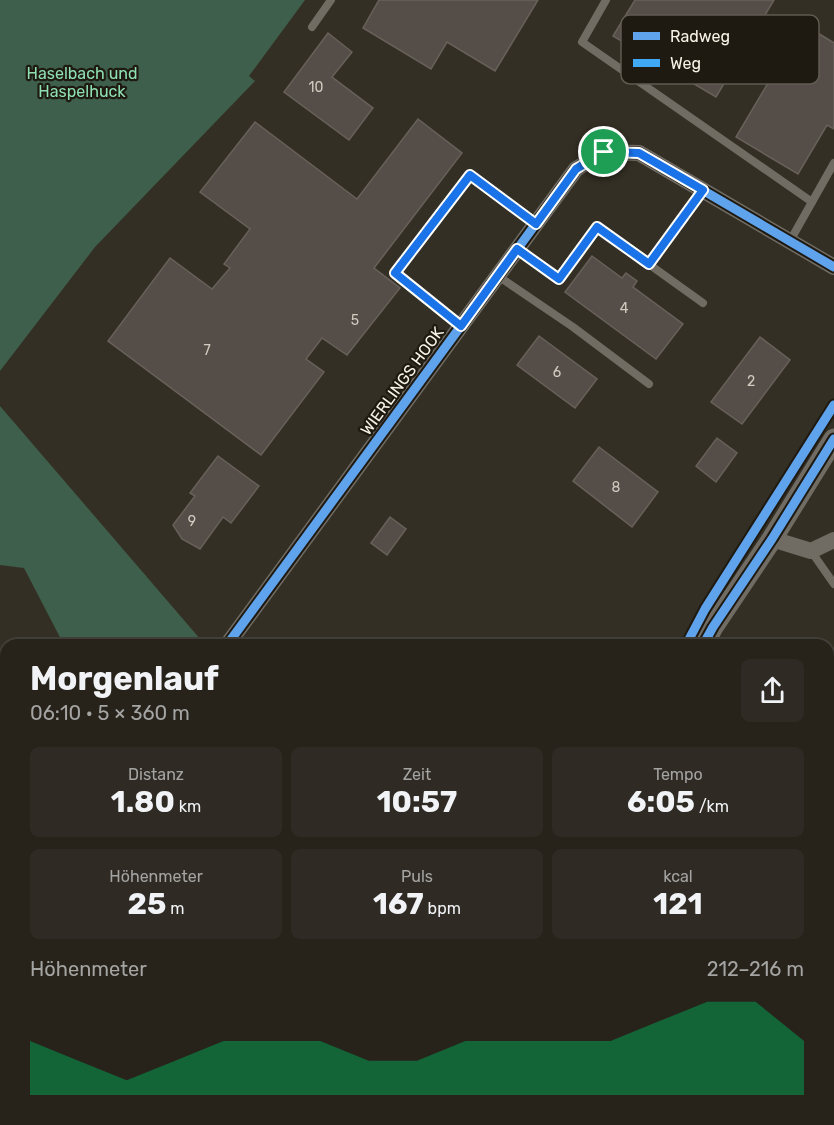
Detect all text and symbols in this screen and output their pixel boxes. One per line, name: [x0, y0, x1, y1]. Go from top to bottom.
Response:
legend: [621, 15, 819, 84]
text: Radweg: [670, 27, 730, 46]
text: Weg: [670, 54, 701, 73]
park label: Haselbach und Haspelhuck: [27, 64, 137, 101]
house number: 10: [309, 79, 324, 96]
pin: [578, 126, 629, 177]
icon: arrive: [587, 135, 620, 168]
house number: 4: [620, 300, 629, 317]
house number: 5: [351, 312, 359, 329]
street label: WIERLINGS HOOK: [356, 323, 448, 439]
house number: 7: [203, 342, 211, 359]
house number: 6: [553, 364, 561, 381]
house number: 2: [747, 373, 755, 390]
house number: 8: [612, 479, 621, 496]
house number: 9: [188, 513, 196, 530]
text: Morgenlauf: [30, 659, 219, 698]
button: share: [741, 659, 804, 722]
text: 06:10 · 5 × 360 m: [30, 701, 190, 725]
text: Distanz: [128, 765, 184, 784]
text: Zeit: [403, 765, 431, 784]
text: Tempo: [653, 765, 703, 784]
text: 1.80: [111, 784, 175, 820]
text: 10:57: [377, 784, 457, 820]
text: 6:05: [627, 784, 695, 820]
text: km: [175, 797, 201, 816]
text: /km: [695, 797, 729, 816]
text: Höhenmeter: [109, 867, 203, 886]
text: Puls: [401, 867, 433, 886]
text: kcal: [663, 867, 693, 886]
text: 25: [127, 886, 166, 922]
text: 167: [373, 886, 424, 922]
text: 121: [653, 886, 703, 922]
text: m: [166, 899, 185, 918]
text: bpm: [424, 899, 461, 918]
text: Höhenmeter: [30, 957, 147, 981]
text: 212–216 m: [707, 957, 804, 981]

